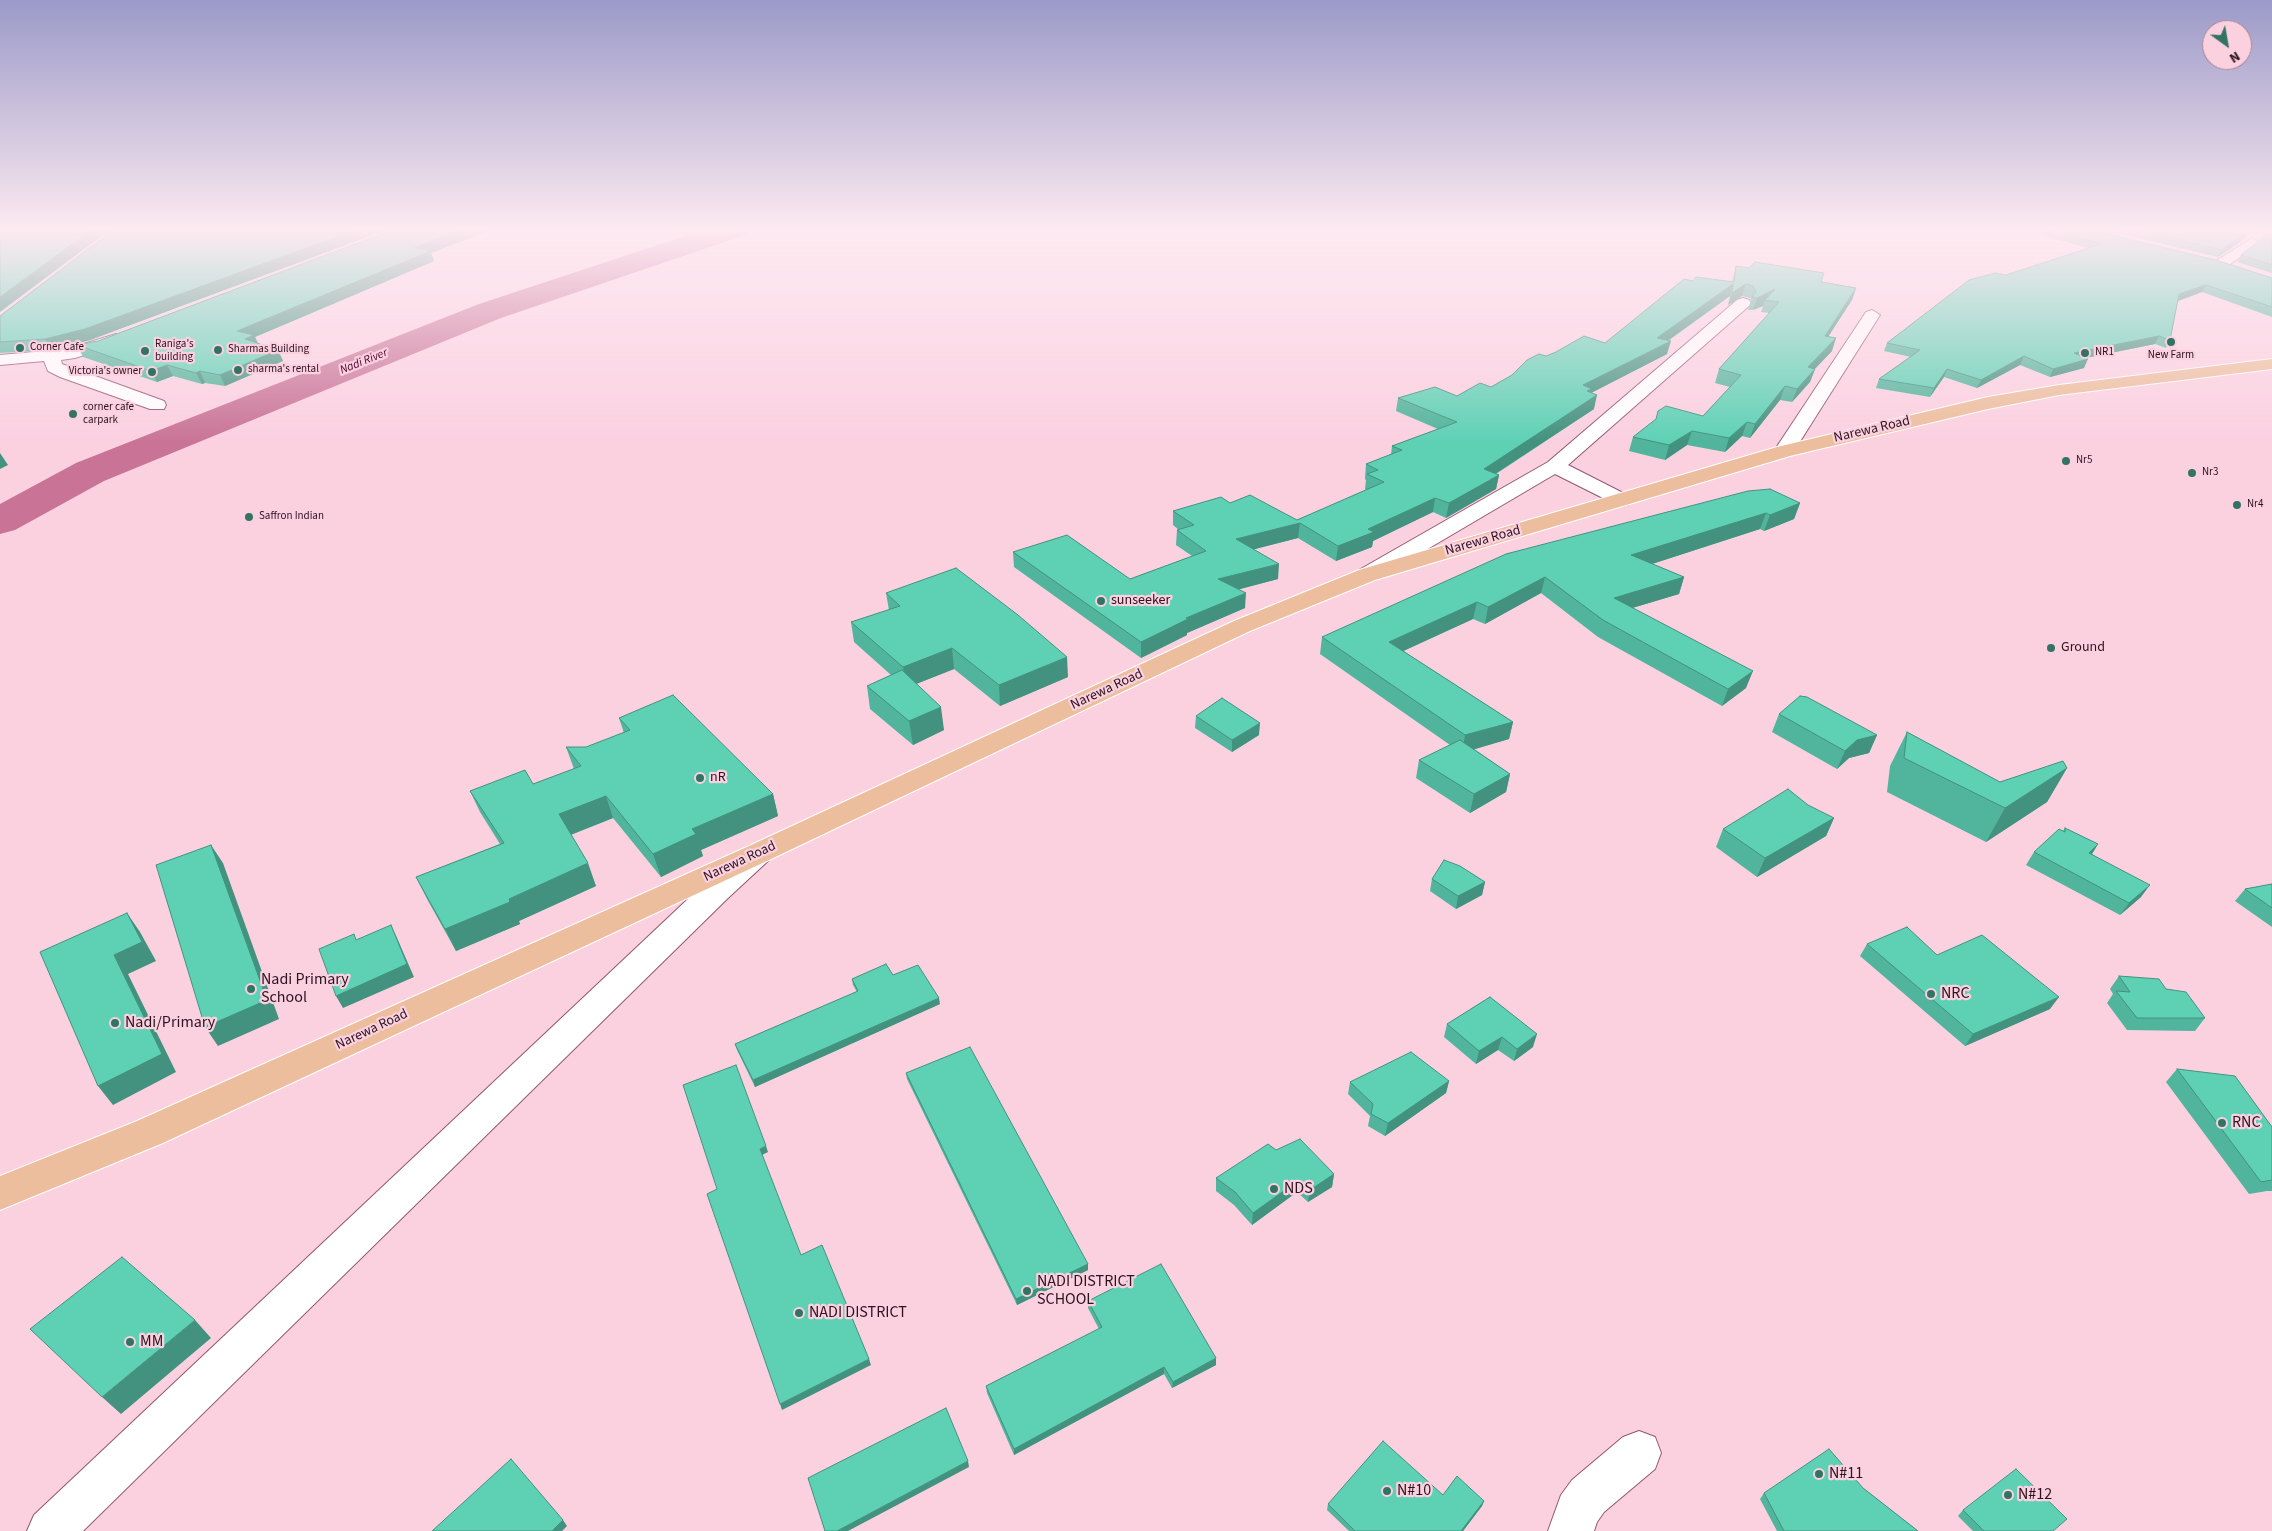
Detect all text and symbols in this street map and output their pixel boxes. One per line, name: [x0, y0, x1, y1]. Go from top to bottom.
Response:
north arrow: [2202, 20, 2252, 70]
text: N: [2225, 46, 2244, 68]
marker: New Farm: [2165, 336, 2177, 348]
place label: Raniga's building: [155, 338, 194, 364]
place label: Corner Cafe: [30, 341, 84, 355]
marker: Corner Cafe: [14, 342, 26, 354]
place label: Sharmas Building: [228, 343, 309, 357]
marker: Sharmas Building: [212, 344, 224, 356]
marker: Raniga's building: [139, 345, 151, 357]
water label: Nadi River: [338, 346, 390, 378]
place label: NR1: [2095, 346, 2114, 360]
marker: NR1: [2079, 347, 2091, 359]
place label: New Farm: [2148, 349, 2194, 363]
place label: sharma's rental: [248, 363, 319, 377]
marker: sharma's rental: [232, 364, 244, 376]
place label: Victoria's owner: [69, 365, 142, 379]
marker: Victoria's owner: [146, 366, 158, 378]
place label: corner cafe carpark: [83, 401, 134, 427]
marker: corner cafe carpark: [67, 408, 79, 420]
street label: Narewa Road: [1832, 413, 1912, 447]
place label: Nr5: [2076, 454, 2092, 468]
marker: Nr5: [2060, 455, 2072, 467]
place label: Nr3: [2202, 466, 2218, 480]
marker: Nr3: [2186, 467, 2198, 479]
place label: Nr4: [2247, 498, 2263, 512]
marker: Nr4: [2231, 499, 2243, 511]
place label: Saffron Indian: [259, 510, 324, 524]
marker: Saffron Indian: [243, 511, 255, 523]
street label: Narewa Road: [1443, 522, 1523, 560]
place label: sunseeker: [1111, 593, 1170, 609]
marker: sunseeker: [1095, 595, 1107, 607]
place label: Ground: [2061, 640, 2105, 656]
marker: Ground: [2045, 642, 2057, 654]
street label: Narewa Road: [1068, 666, 1146, 714]
place label: nR: [710, 770, 726, 786]
marker: nR: [694, 772, 706, 784]
street label: Narewa Road: [701, 838, 779, 886]
place label: Nadi Primary School: [261, 970, 349, 1008]
marker: Nadi Primary School: [245, 983, 257, 995]
place label: NRC: [1941, 984, 1970, 1004]
marker: NRC: [1925, 988, 1937, 1000]
street label: Narewa Road: [333, 1006, 411, 1054]
place label: Nadi/Primary: [125, 1013, 215, 1033]
marker: Nadi/Primary: [109, 1017, 121, 1029]
place label: RNC: [2232, 1113, 2261, 1133]
marker: RNC: [2216, 1117, 2228, 1129]
place label: NDS: [1284, 1179, 1313, 1199]
marker: NDS: [1268, 1183, 1280, 1195]
place label: NADI DISTRICT SCHOOL: [1037, 1272, 1135, 1310]
marker: NADI DISTRICT SCHOOL: [1021, 1285, 1033, 1297]
place label: NADI DISTRICT: [809, 1303, 907, 1323]
marker: NADI DISTRICT: [793, 1307, 805, 1319]
place label: MM: [140, 1332, 163, 1352]
marker: MM: [124, 1336, 136, 1348]
place label: N#11: [1829, 1464, 1863, 1484]
marker: N#11: [1813, 1468, 1825, 1480]
place label: N#10: [1397, 1481, 1431, 1501]
marker: N#10: [1381, 1485, 1393, 1497]
place label: N#12: [2018, 1485, 2052, 1505]
marker: N#12: [2002, 1489, 2014, 1501]

